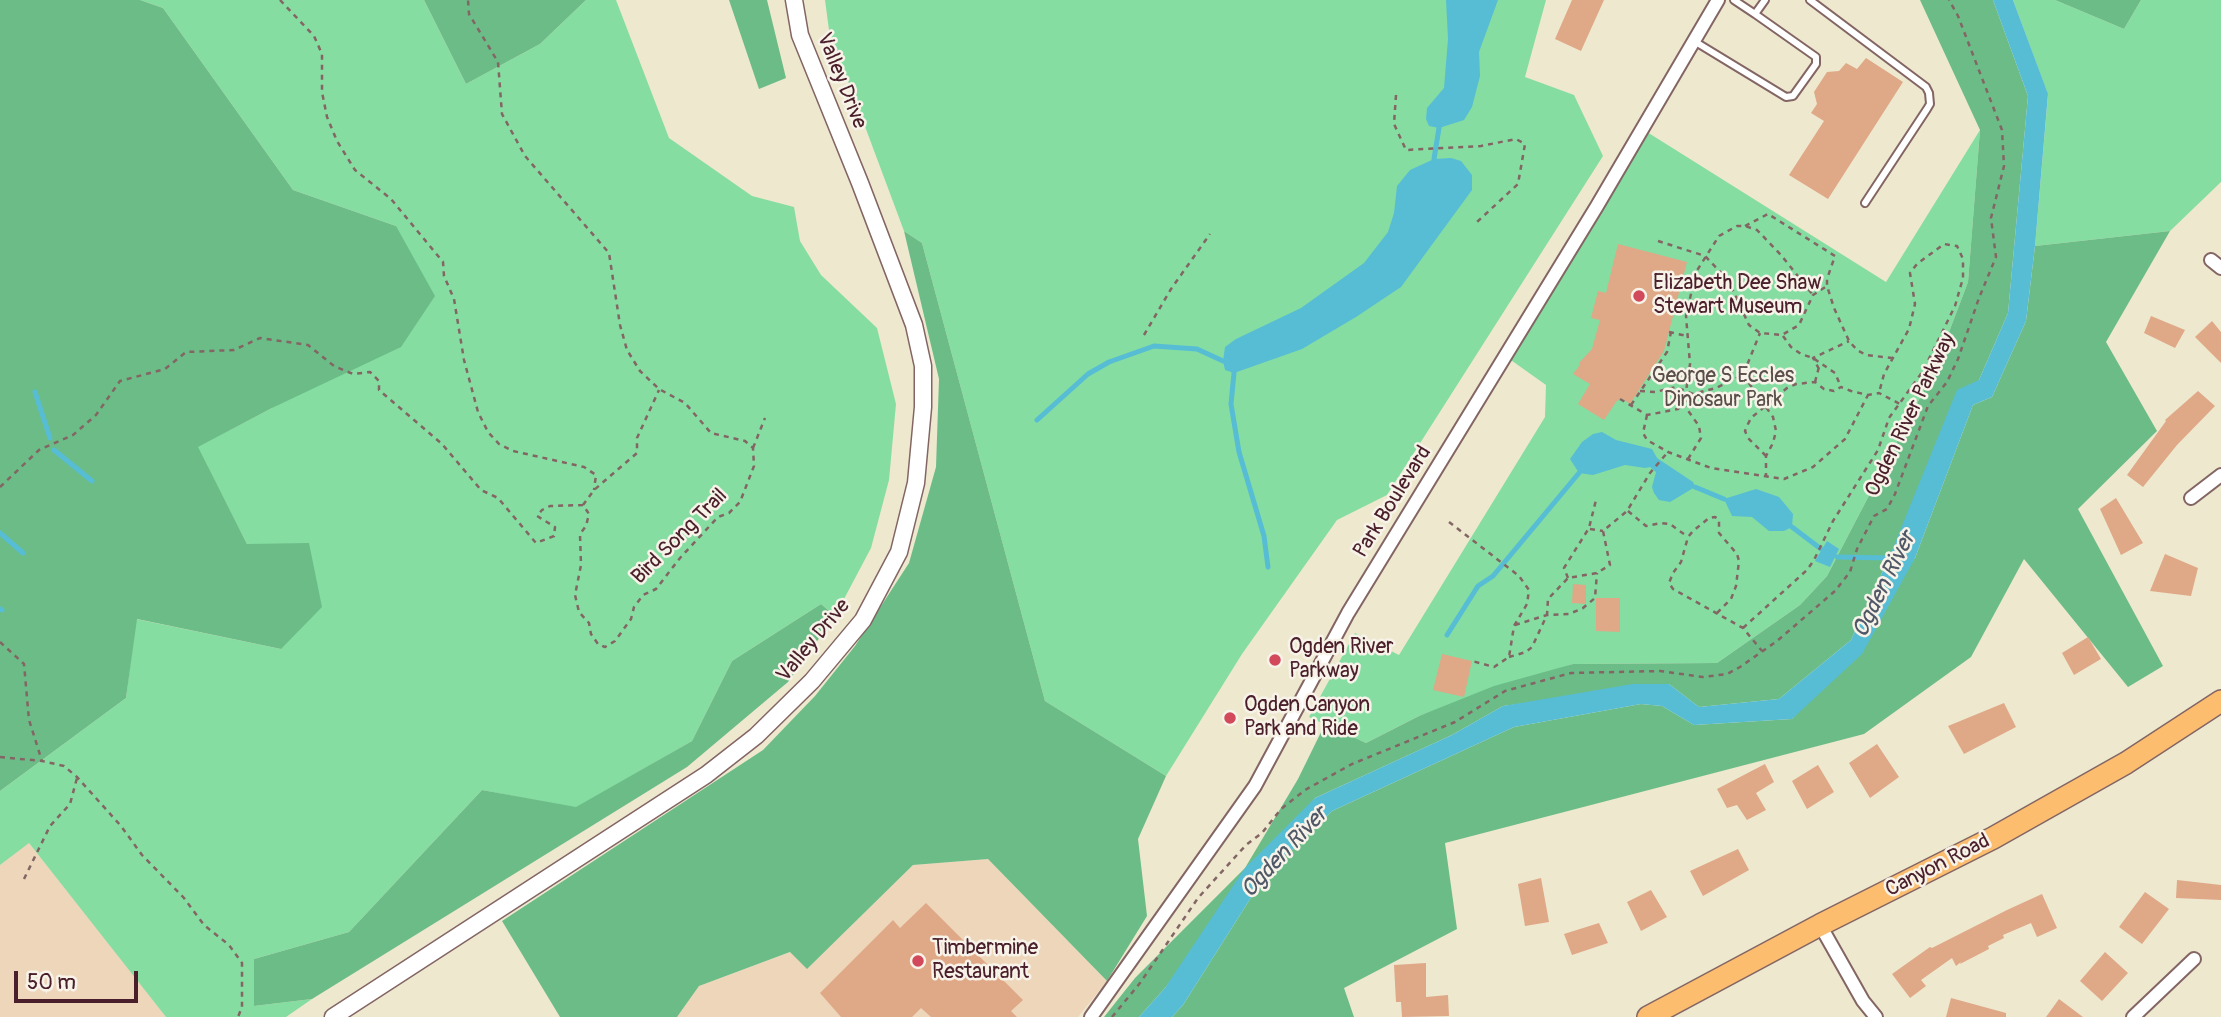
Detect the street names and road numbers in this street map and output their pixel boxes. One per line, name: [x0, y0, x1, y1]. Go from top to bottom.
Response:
street label: Valley Drive: [810, 29, 872, 133]
street label: Ogden River Parkway: [1860, 329, 1962, 501]
street label: Park Boulevard: [1349, 441, 1437, 563]
street label: Bird Song Trail: [627, 484, 733, 590]
street label: Valley Drive: [772, 594, 856, 688]
street label: Canyon Road: [1882, 829, 1994, 903]

